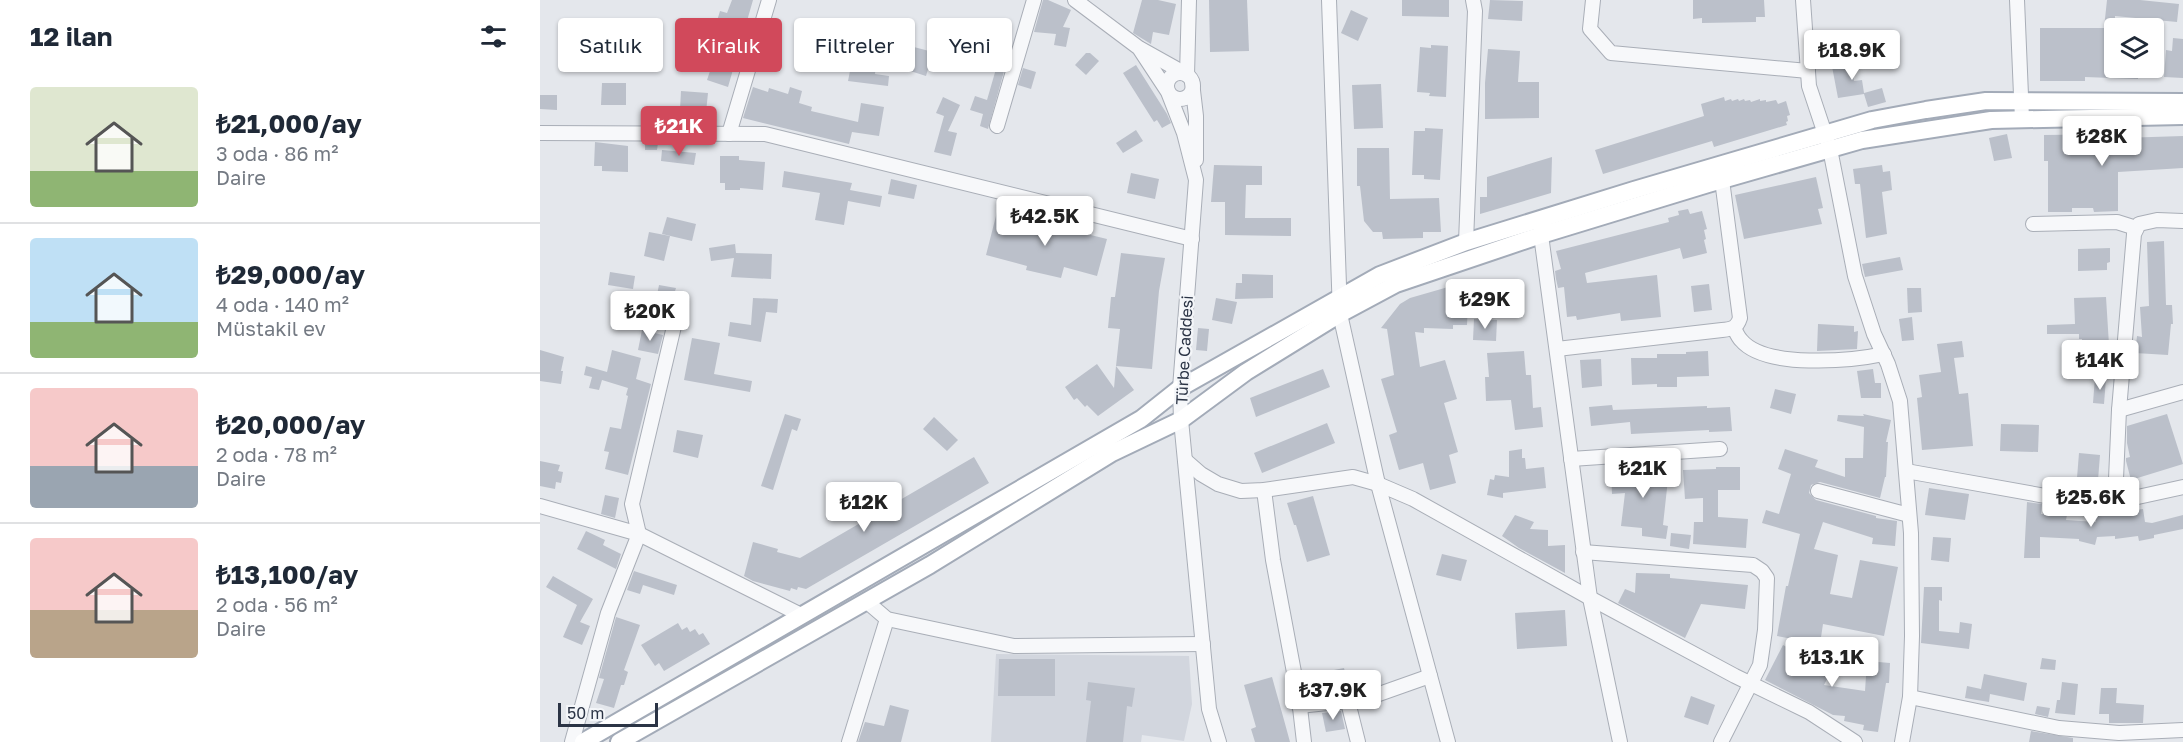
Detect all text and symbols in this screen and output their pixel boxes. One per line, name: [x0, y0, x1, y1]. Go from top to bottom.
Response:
chip: Satılık: [558, 18, 663, 72]
chip: Kiralık: [675, 18, 782, 72]
chip: Filtreler: [794, 18, 915, 72]
chip: Yeni: [927, 18, 1012, 72]
map controls: [2104, 18, 2164, 78]
button: layers: [2104, 18, 2164, 78]
icon: filters: [477, 20, 510, 53]
text: 12 ilan: [30, 21, 112, 52]
pin: ₺18.9K: [1803, 30, 1901, 81]
text: ₺18.9K: [1818, 37, 1886, 61]
pin: ₺21K: [643, 106, 715, 157]
text: ₺21,000/ay: [216, 108, 362, 139]
icon: home: [78, 111, 150, 183]
text: ₺21K: [655, 113, 703, 137]
pin: ₺28K: [2066, 116, 2138, 167]
text: ₺28K: [2077, 123, 2127, 147]
text: 3 oda · 86 m²: [216, 141, 339, 165]
text: Daire: [216, 165, 266, 189]
pin: ₺42.5K: [996, 196, 1094, 247]
text: ₺42.5K: [1010, 203, 1080, 227]
text: ₺29,000/ay: [216, 259, 365, 290]
icon: home: [78, 262, 150, 334]
pin: ₺29K: [1449, 279, 1521, 330]
text: ₺29K: [1460, 286, 1510, 310]
pin: ₺20K: [614, 291, 686, 342]
text: 4 oda · 140 m²: [216, 292, 349, 316]
street label: Türbe Caddesi: [1171, 295, 1197, 405]
text: ₺20K: [624, 298, 676, 322]
text: Müstakil ev: [216, 316, 326, 340]
pin: ₺14K: [2064, 340, 2136, 391]
text: ₺14K: [2076, 347, 2124, 371]
text: ₺20,000/ay: [216, 409, 365, 440]
icon: home: [78, 412, 150, 484]
text: 2 oda · 78 m²: [216, 442, 337, 466]
pin: ₺21K: [1607, 448, 1679, 499]
text: ₺21K: [1619, 455, 1667, 479]
text: Daire: [216, 466, 266, 490]
pin: ₺25.6K: [2042, 477, 2140, 528]
pin: ₺12K: [828, 482, 900, 533]
text: ₺25.6K: [2056, 484, 2126, 508]
text: ₺12K: [840, 489, 888, 513]
text: ₺13,100/ay: [216, 559, 358, 590]
icon: home: [78, 562, 150, 634]
text: 2 oda · 56 m²: [216, 592, 338, 616]
text: Daire: [216, 616, 266, 640]
pin: ₺13.1K: [1783, 637, 1881, 688]
text: ₺13.1K: [1799, 644, 1865, 668]
pin: ₺37.9K: [1284, 670, 1382, 721]
text: ₺37.9K: [1299, 677, 1367, 701]
scale bar: [558, 700, 658, 728]
text: 50 m: [567, 703, 604, 723]

